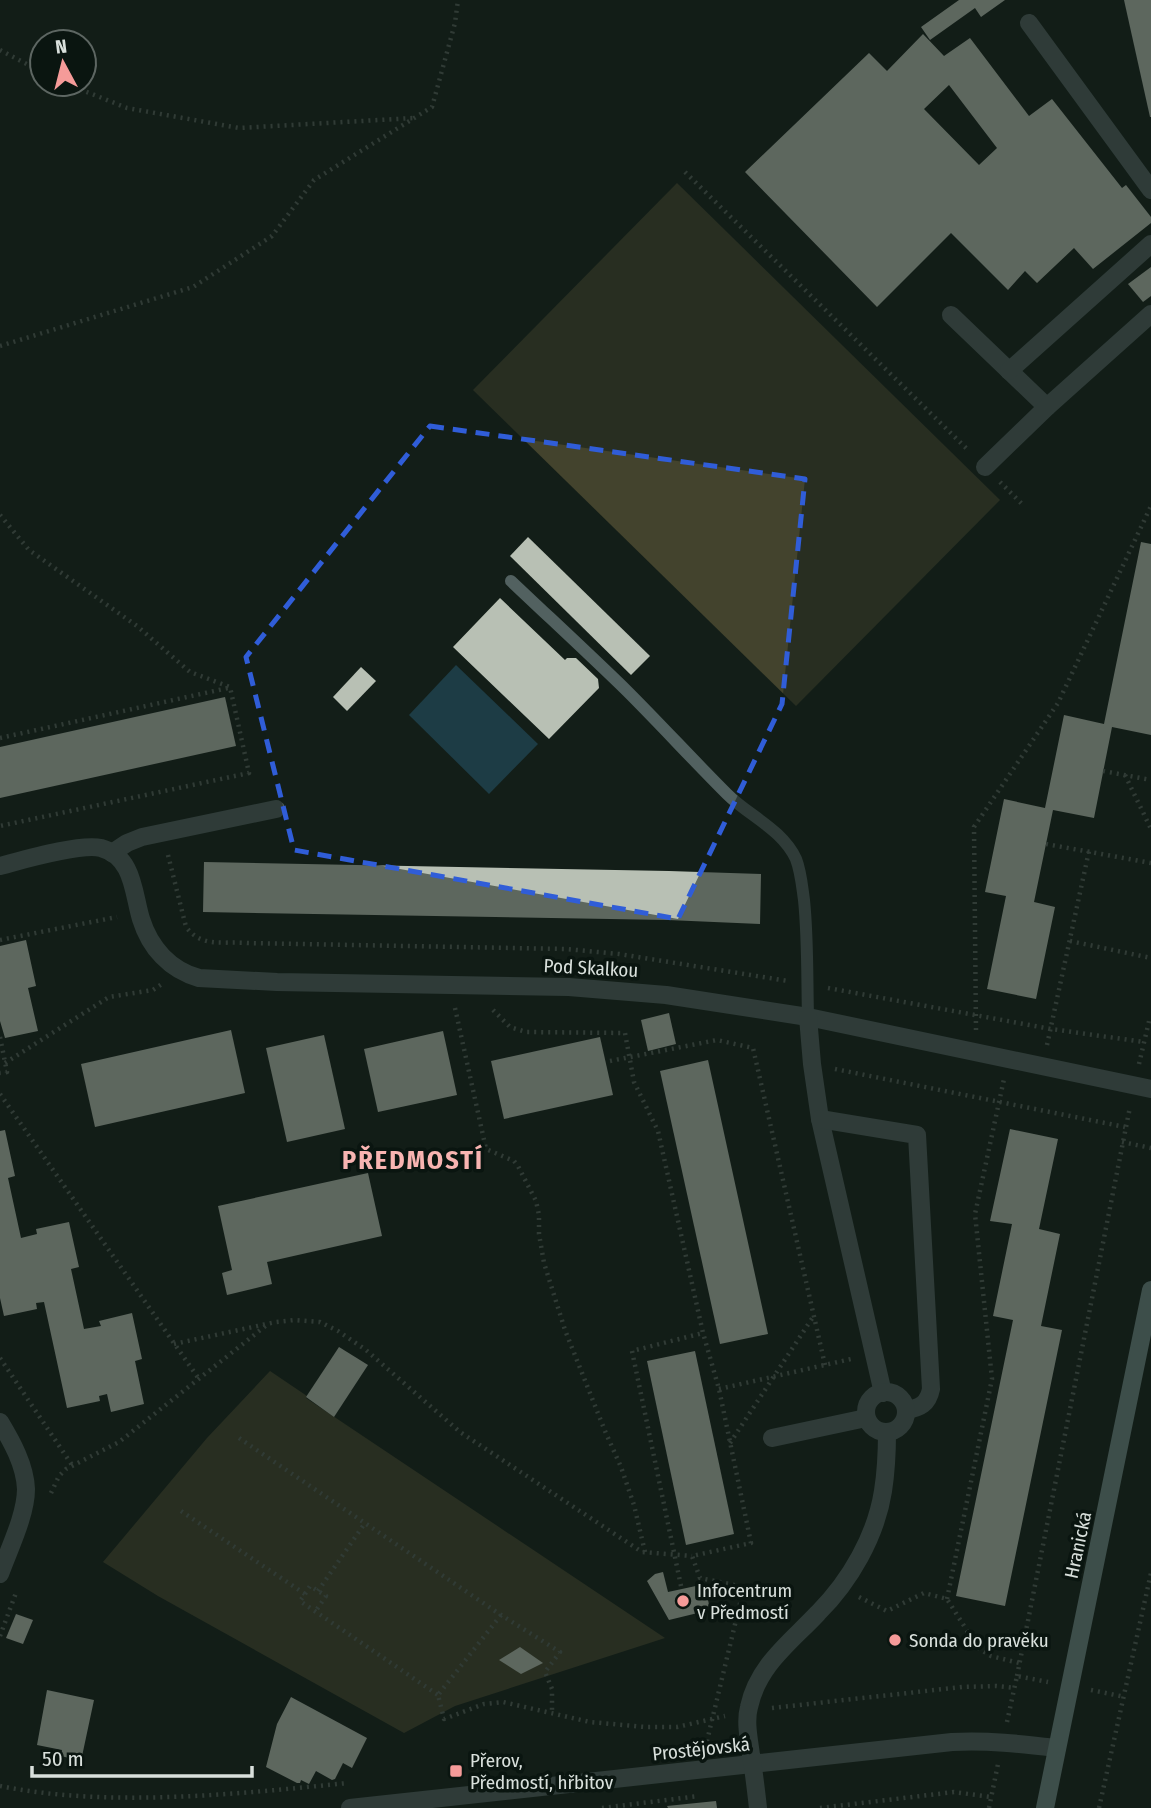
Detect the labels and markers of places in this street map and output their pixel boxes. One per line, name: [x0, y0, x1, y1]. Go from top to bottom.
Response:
place label: Infocentrum v Předmostí: [697, 1579, 792, 1624]
marker: Infocentrum v Předmostí: [675, 1593, 691, 1609]
place label: Sonda do pravěku: [909, 1629, 1049, 1652]
marker: Sonda do pravěku: [887, 1632, 903, 1648]
place label: Přerov, Předmostí, hřbitov: [470, 1749, 614, 1794]
marker: Přerov, Předmostí, hřbitov: [448, 1763, 464, 1779]

